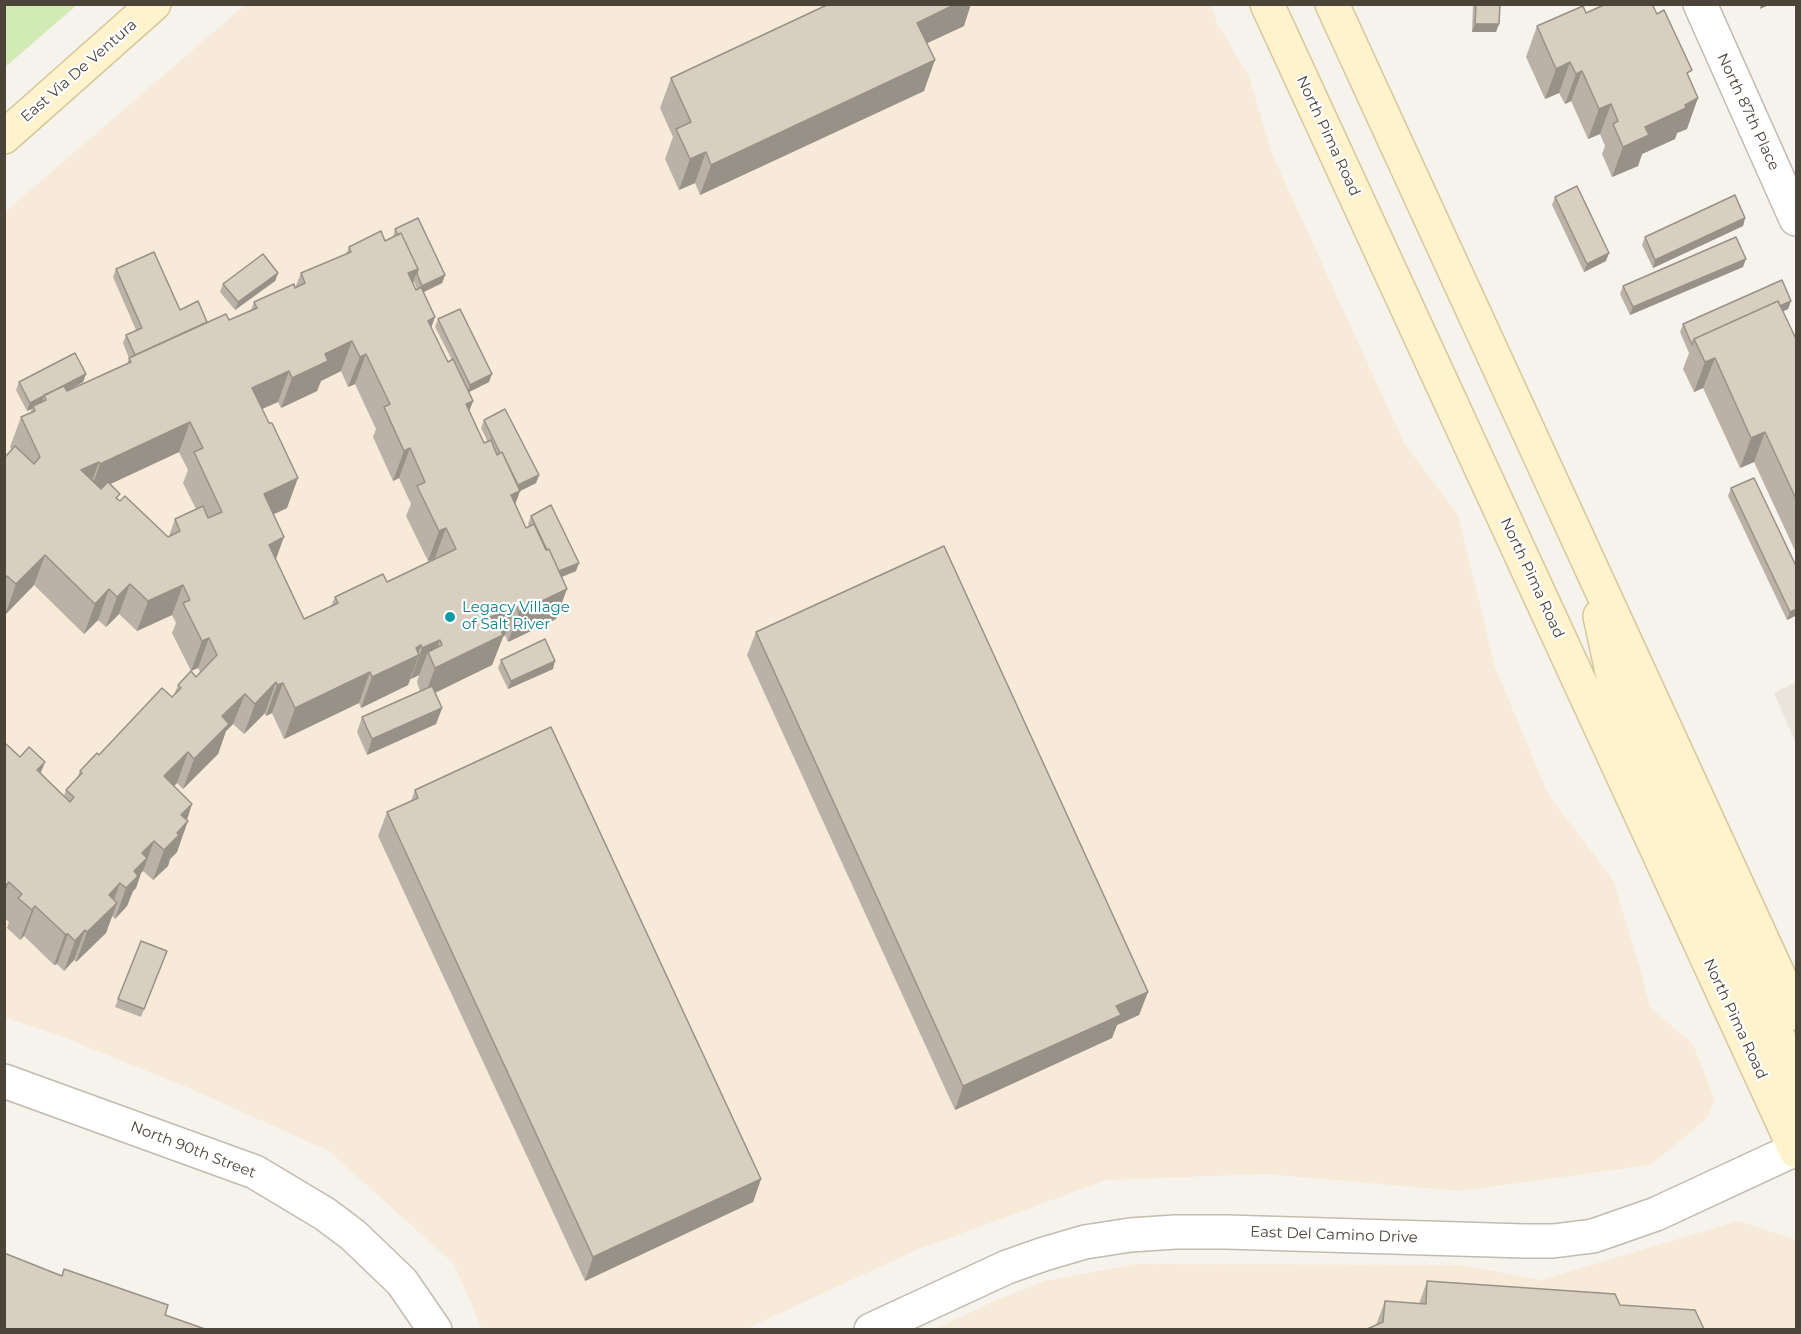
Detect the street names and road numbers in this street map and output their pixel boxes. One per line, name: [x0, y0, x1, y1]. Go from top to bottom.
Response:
street label: East Via De Ventura: [17, 16, 141, 126]
street label: North 87th Place: [1713, 50, 1783, 174]
street label: North Pima Road: [1292, 73, 1364, 199]
street label: North Pima Road: [1496, 515, 1568, 641]
street label: North Pima Road: [1699, 956, 1771, 1082]
street label: North 90th Street: [128, 1118, 258, 1182]
street label: East Del Camino Drive: [1250, 1223, 1418, 1247]

